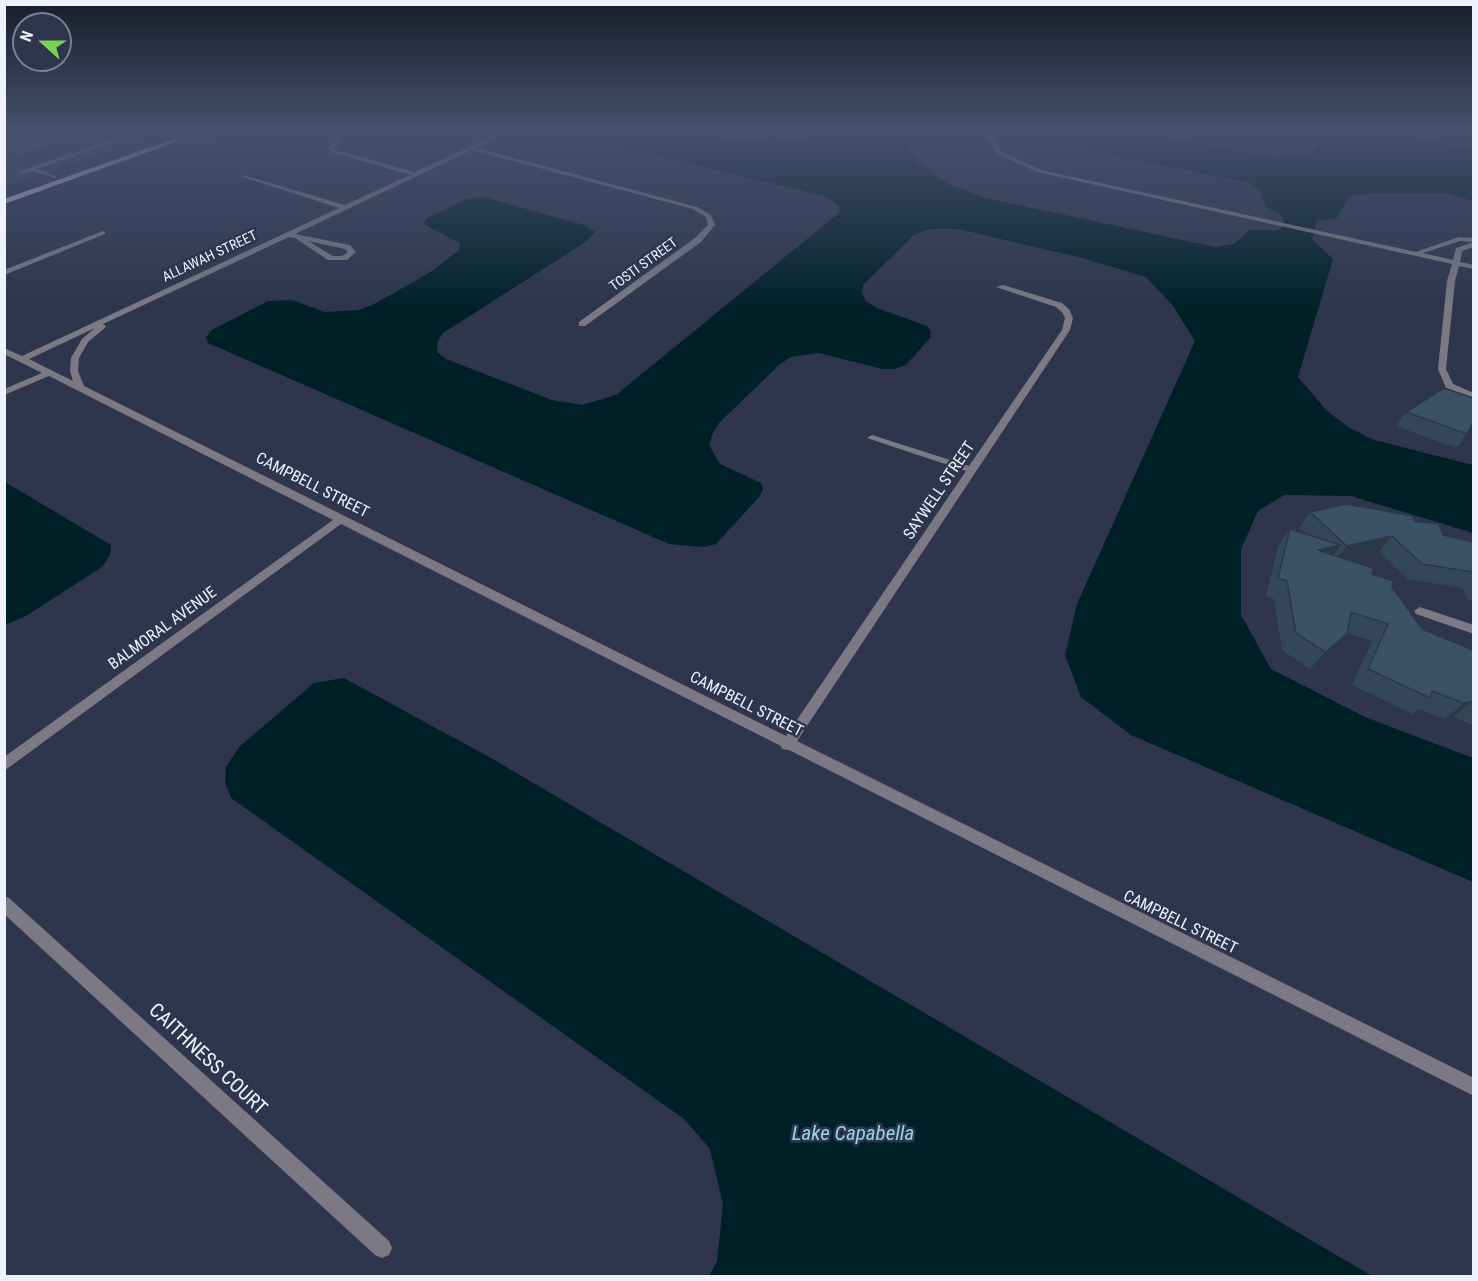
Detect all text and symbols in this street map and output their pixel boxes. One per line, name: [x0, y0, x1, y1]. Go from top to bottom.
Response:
north arrow: [12, 12, 72, 72]
text: N: [16, 28, 37, 44]
street label: ALLAWAH STREET: [160, 228, 260, 286]
street label: TOSTI STREET: [607, 235, 681, 295]
street label: SAYWELL STREET: [900, 438, 980, 544]
street label: CAMPBELL STREET: [252, 449, 372, 523]
street label: BALMORAL AVENUE: [105, 583, 221, 675]
street label: CAMPBELL STREET: [686, 668, 806, 742]
street label: CAMPBELL STREET: [1120, 887, 1240, 959]
street label: CAITHNESS COURT: [143, 999, 271, 1121]
water label: Lake Capabella: [792, 1122, 914, 1148]

